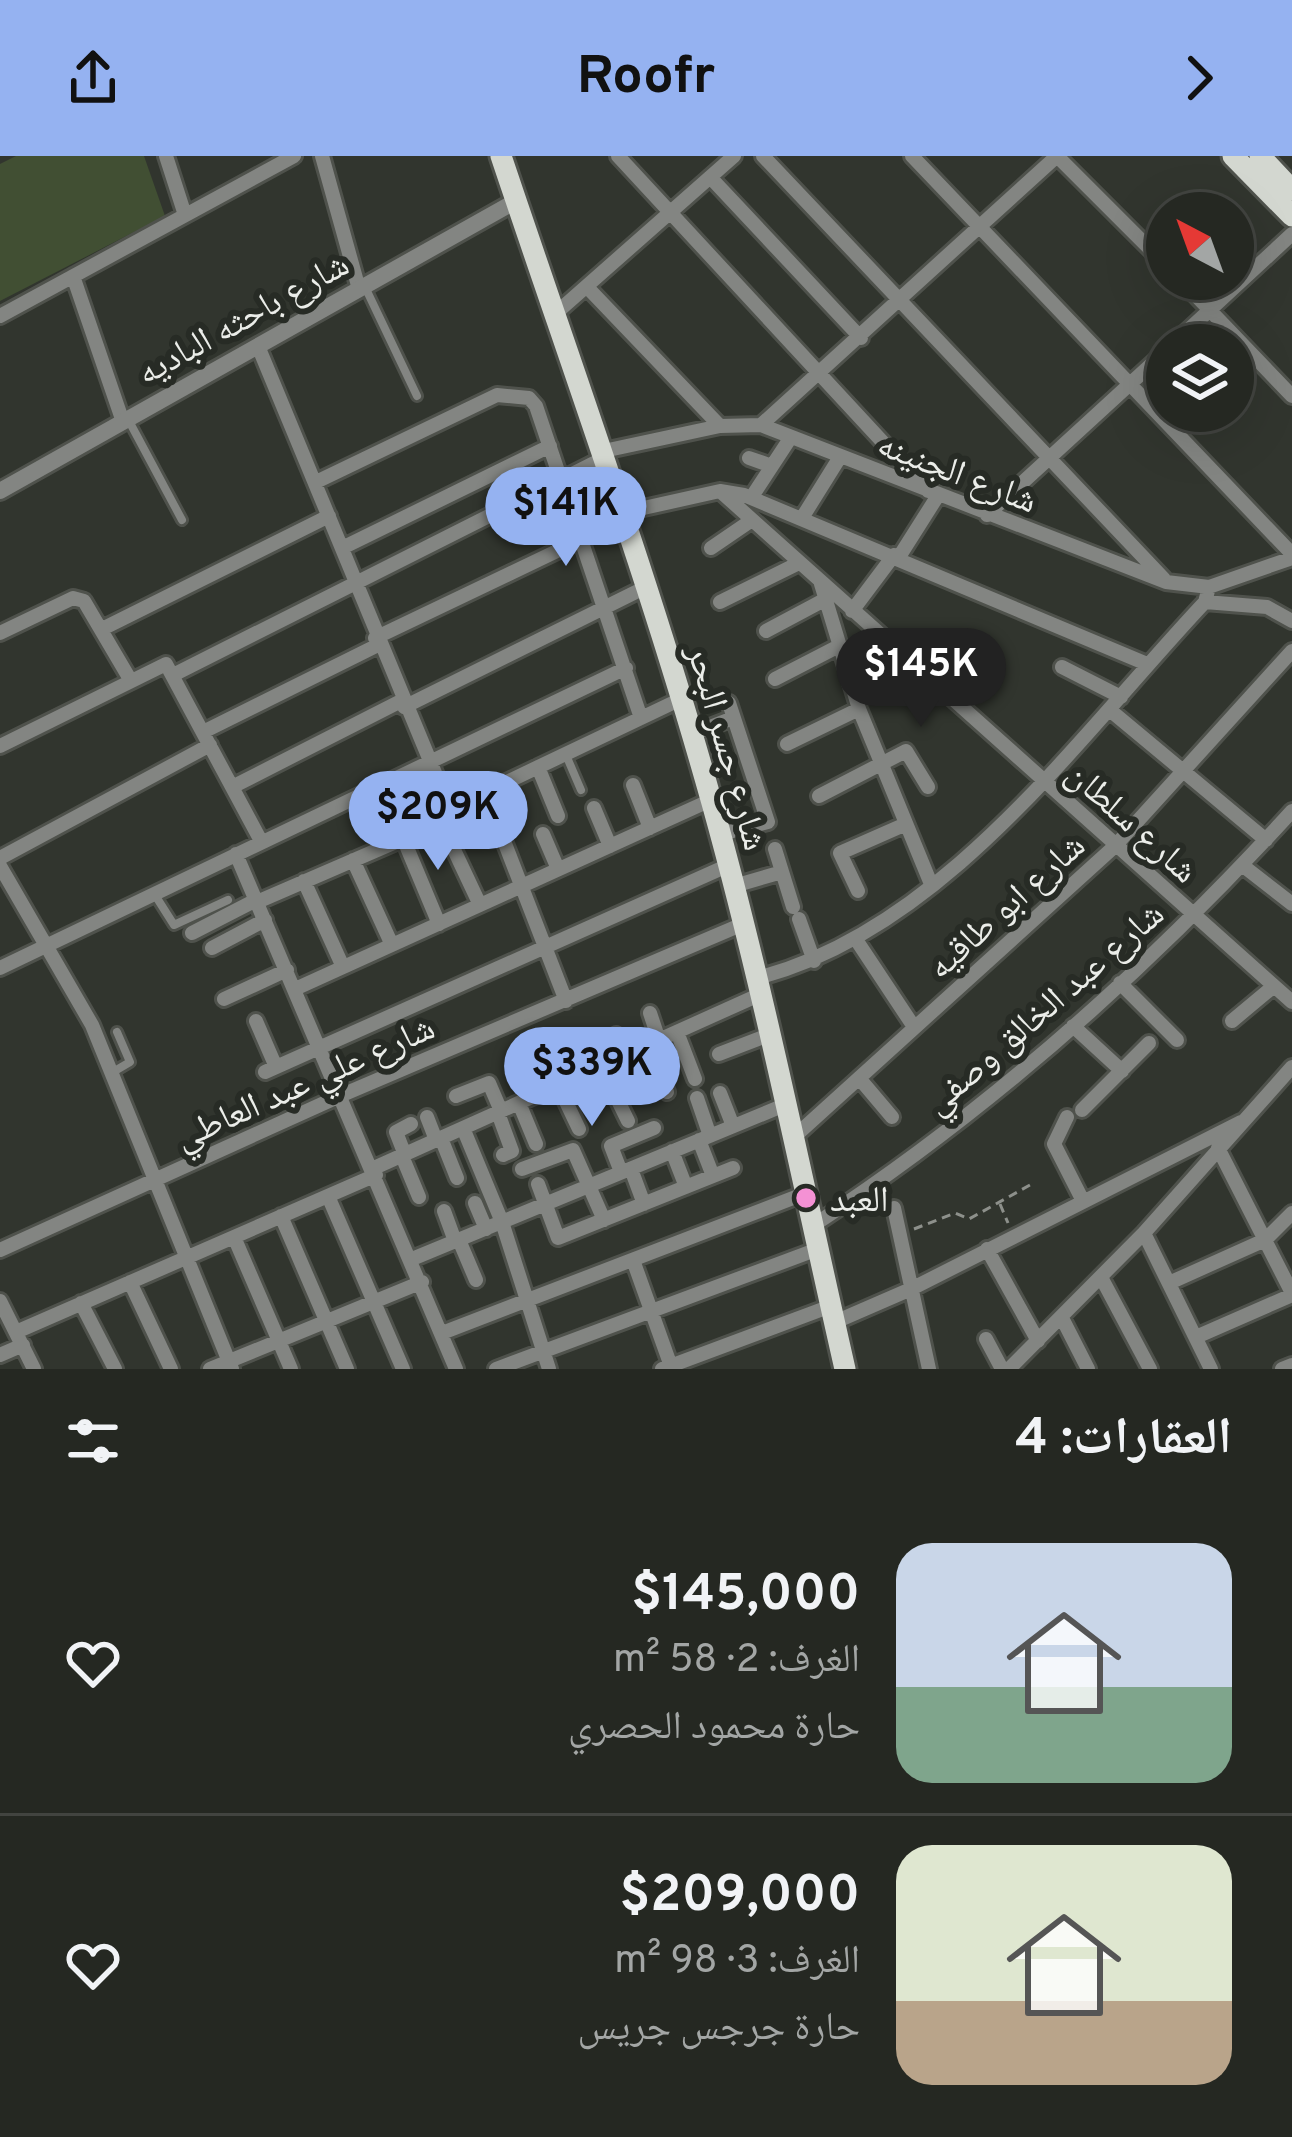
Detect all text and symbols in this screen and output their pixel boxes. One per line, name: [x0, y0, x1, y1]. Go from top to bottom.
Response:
text: Roofr: [577, 44, 715, 113]
icon: share: [60, 45, 126, 111]
icon: forward: [1166, 45, 1232, 111]
north arrow: [1146, 192, 1254, 300]
map controls: [1146, 192, 1254, 432]
street label: شارع باحثه الباديه: [130, 243, 358, 398]
button: layers: [1146, 324, 1254, 432]
street label: شارع الجنينه: [870, 423, 1043, 526]
pin: $141K: [482, 467, 650, 569]
text: $141K: [512, 481, 620, 530]
pin: $145K: [837, 628, 1005, 730]
street label: شارع جسر البحر: [674, 639, 776, 856]
text: $145K: [863, 642, 979, 691]
street label: شارع سلطان: [1055, 753, 1206, 895]
pin: $209K: [354, 771, 522, 873]
text: $209K: [376, 785, 500, 834]
street label: شارع ابو طاقيه: [919, 825, 1097, 991]
street label: شارع عبد الخالق وصفي: [916, 893, 1177, 1129]
street label: شارع علي عبد العاطي: [168, 1007, 444, 1165]
pin: $339K: [508, 1027, 676, 1129]
text: $339K: [531, 1041, 653, 1090]
place label: العبد: [830, 1179, 889, 1225]
marker: العبد: [793, 1185, 819, 1211]
icon: filters: [60, 1408, 126, 1474]
text: العقارات: 4: [1015, 1408, 1232, 1473]
text: $145,000: [631, 1564, 860, 1629]
icon: home: [992, 1591, 1136, 1735]
icon: heart: [60, 1630, 126, 1696]
text: الغرف: 2 · 58 m²: [613, 1637, 860, 1686]
text: حارة محمود الحصري: [568, 1704, 860, 1753]
text: $209,000: [619, 1865, 860, 1930]
icon: home: [992, 1893, 1136, 2037]
icon: heart: [60, 1932, 126, 1998]
text: الغرف: 3 · 98 m²: [614, 1938, 860, 1987]
text: حارة جرجس جريس: [577, 2005, 860, 2054]

